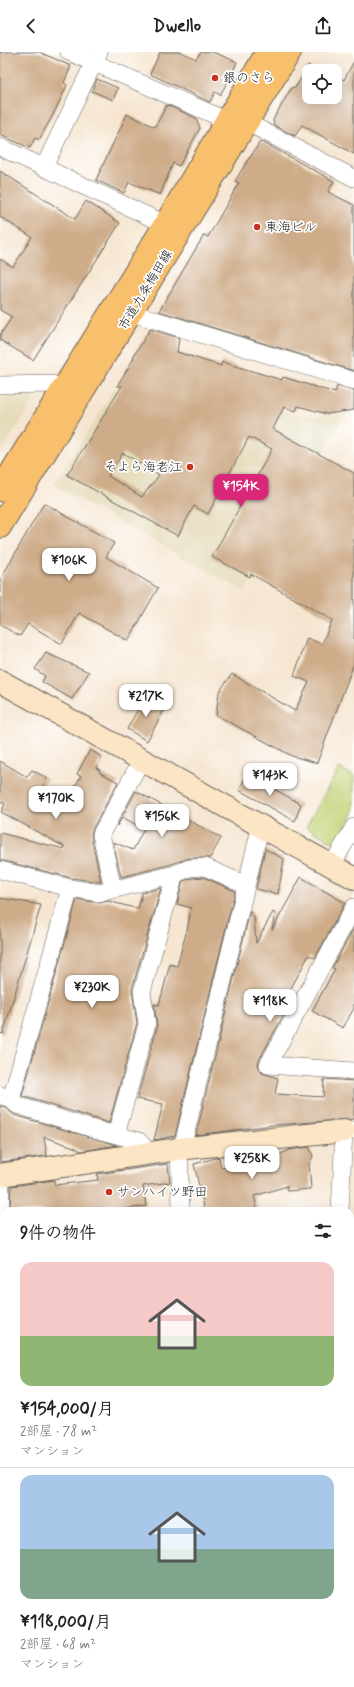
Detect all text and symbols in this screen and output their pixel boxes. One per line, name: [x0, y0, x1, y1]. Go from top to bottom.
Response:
text: Dwello: [153, 14, 201, 38]
icon: back: [20, 15, 42, 37]
icon: share: [312, 15, 334, 37]
map controls: [302, 64, 342, 104]
button: locate: [302, 64, 342, 104]
place label: 銀のさら: [223, 70, 275, 87]
marker: 銀のさら: [210, 73, 220, 83]
place label: 東海ビル: [265, 219, 317, 236]
marker: 東海ビル: [252, 222, 262, 232]
street label: 市道九条梅田線: [115, 246, 177, 333]
place label: そよら海老江: [104, 459, 182, 476]
marker: そよら海老江: [185, 462, 195, 472]
pin: ¥154K: [213, 474, 269, 508]
text: ¥154K: [222, 478, 260, 495]
pin: ¥106K: [41, 548, 97, 582]
text: ¥106K: [51, 552, 87, 569]
pin: ¥217K: [118, 684, 174, 718]
text: ¥217K: [128, 688, 164, 705]
pin: ¥143K: [242, 763, 298, 797]
text: ¥143K: [252, 767, 288, 784]
pin: ¥170K: [28, 786, 84, 820]
text: ¥170K: [38, 790, 74, 807]
pin: ¥156K: [134, 804, 190, 838]
text: ¥156K: [144, 808, 180, 825]
pin: ¥230K: [64, 975, 120, 1009]
text: ¥230K: [74, 979, 110, 996]
pin: ¥118K: [242, 989, 298, 1023]
text: ¥118K: [252, 993, 288, 1010]
pin: ¥258K: [224, 1146, 280, 1180]
text: ¥258K: [234, 1150, 271, 1167]
place label: サンハイツ野田: [117, 1184, 207, 1201]
marker: サンハイツ野田: [104, 1187, 114, 1197]
icon: filters: [312, 1220, 334, 1242]
text: 9件の物件: [20, 1222, 96, 1244]
icon: home: [141, 1288, 213, 1360]
text: ¥154,000/月: [20, 1398, 114, 1420]
text: 2部屋 · 78 m²: [20, 1423, 97, 1440]
text: マンション: [20, 1443, 84, 1460]
icon: home: [141, 1501, 213, 1573]
text: ¥118,000/月: [20, 1611, 111, 1633]
text: 2部屋 · 68 m²: [20, 1636, 96, 1653]
text: マンション: [20, 1656, 84, 1673]

